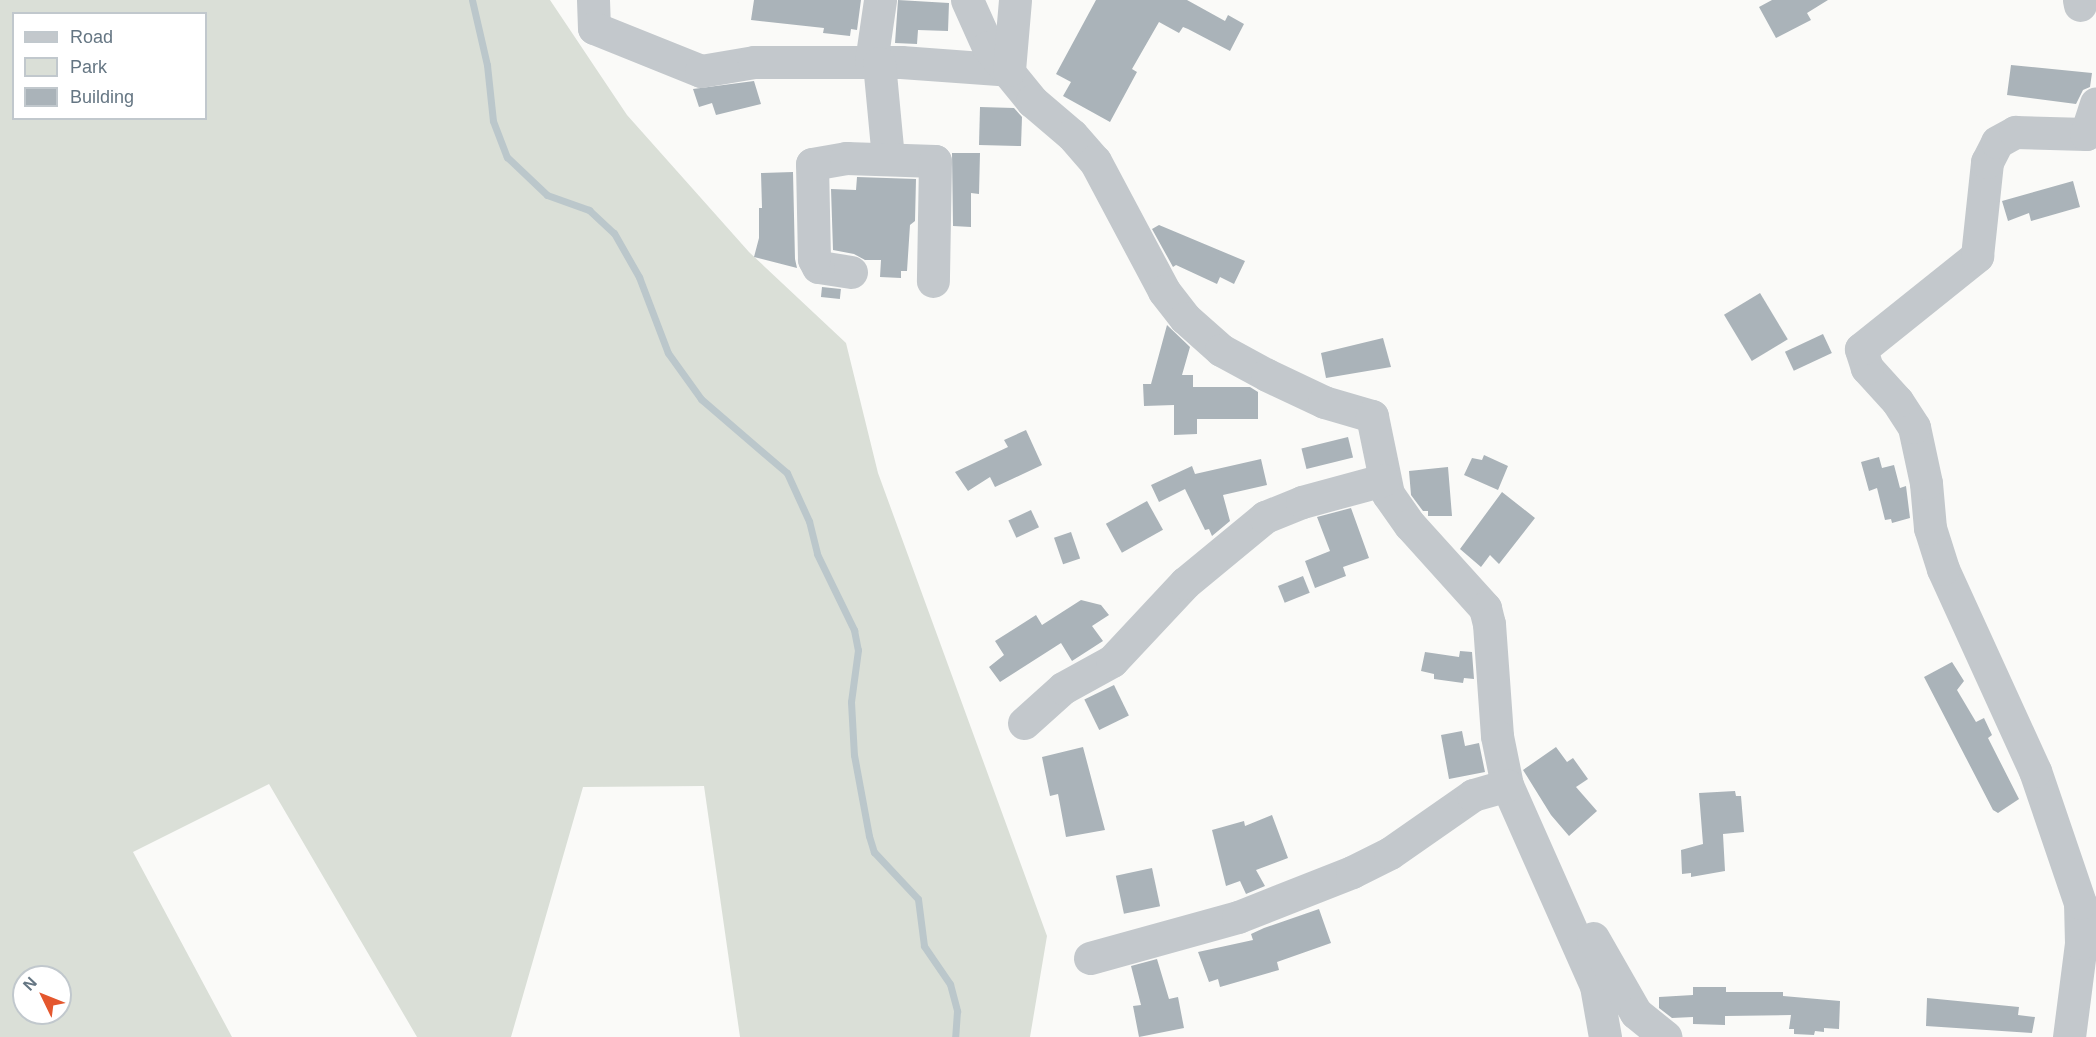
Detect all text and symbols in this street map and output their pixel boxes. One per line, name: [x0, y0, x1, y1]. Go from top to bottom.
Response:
legend: [12, 12, 207, 120]
text: Road: [70, 27, 113, 47]
text: Park: [70, 57, 107, 77]
text: Building: [70, 87, 134, 107]
north arrow: [12, 965, 72, 1025]
text: N: [20, 974, 40, 994]

